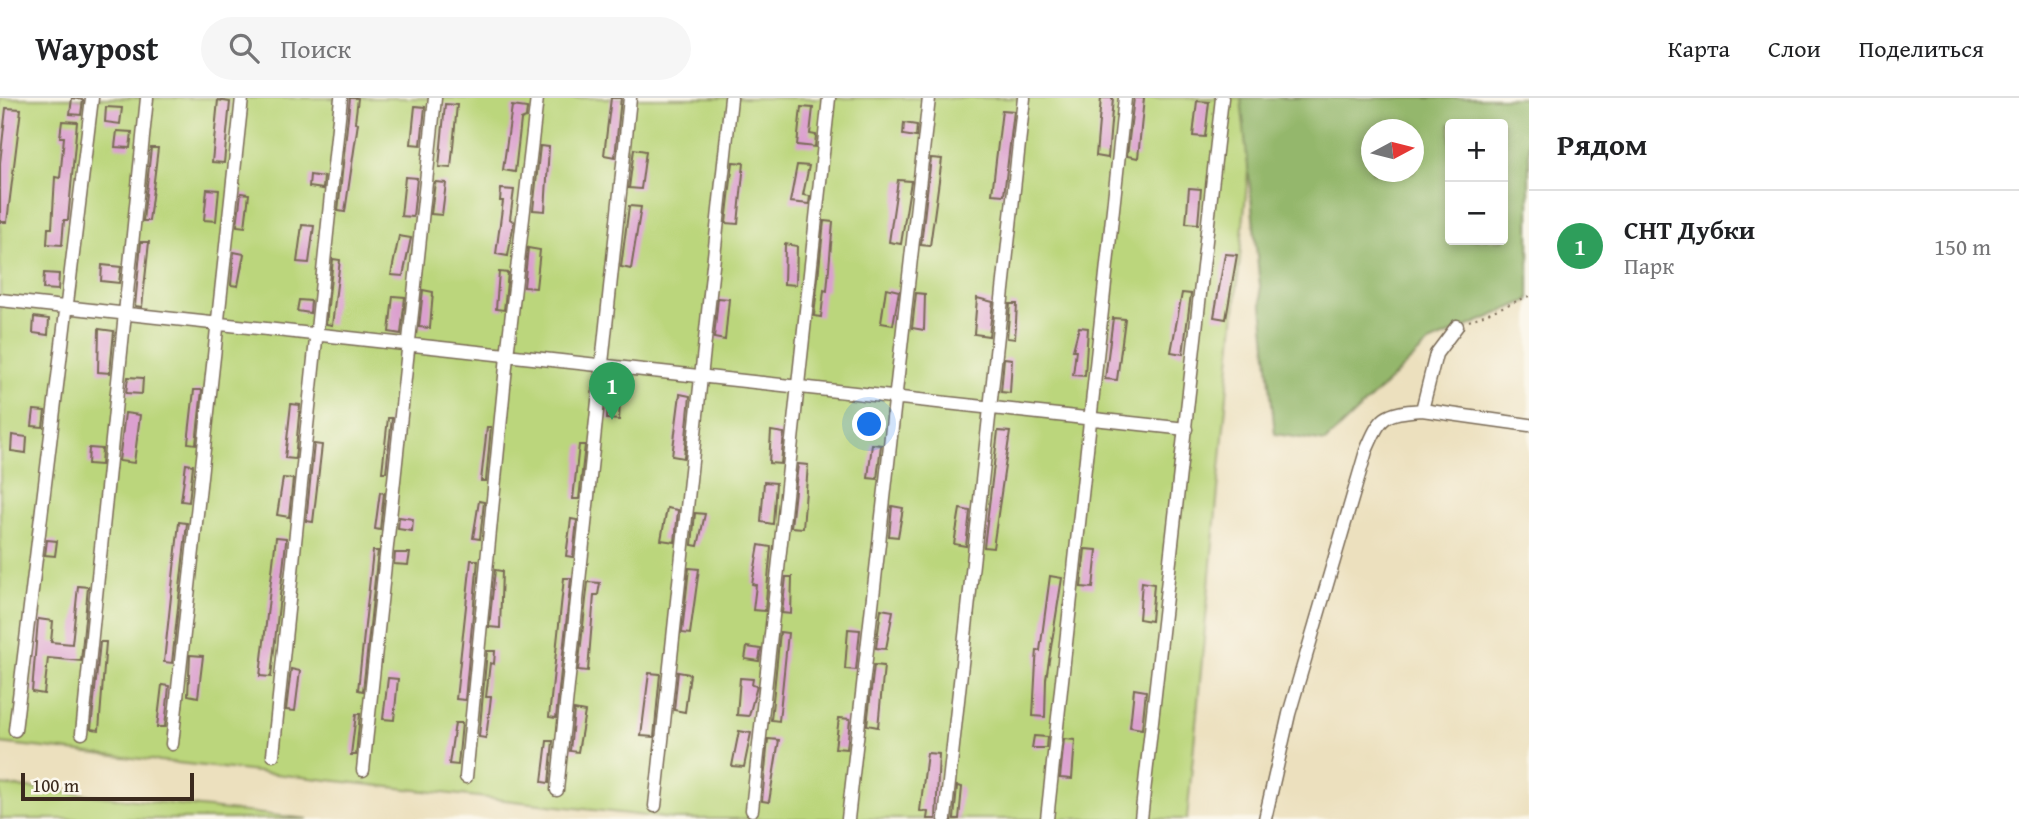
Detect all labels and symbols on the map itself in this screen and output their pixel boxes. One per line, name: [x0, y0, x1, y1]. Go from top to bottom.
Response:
north arrow: [1361, 119, 1424, 182]
pin: 1: [589, 362, 635, 420]
your location: [852, 407, 886, 441]
scale bar: [21, 770, 194, 802]

